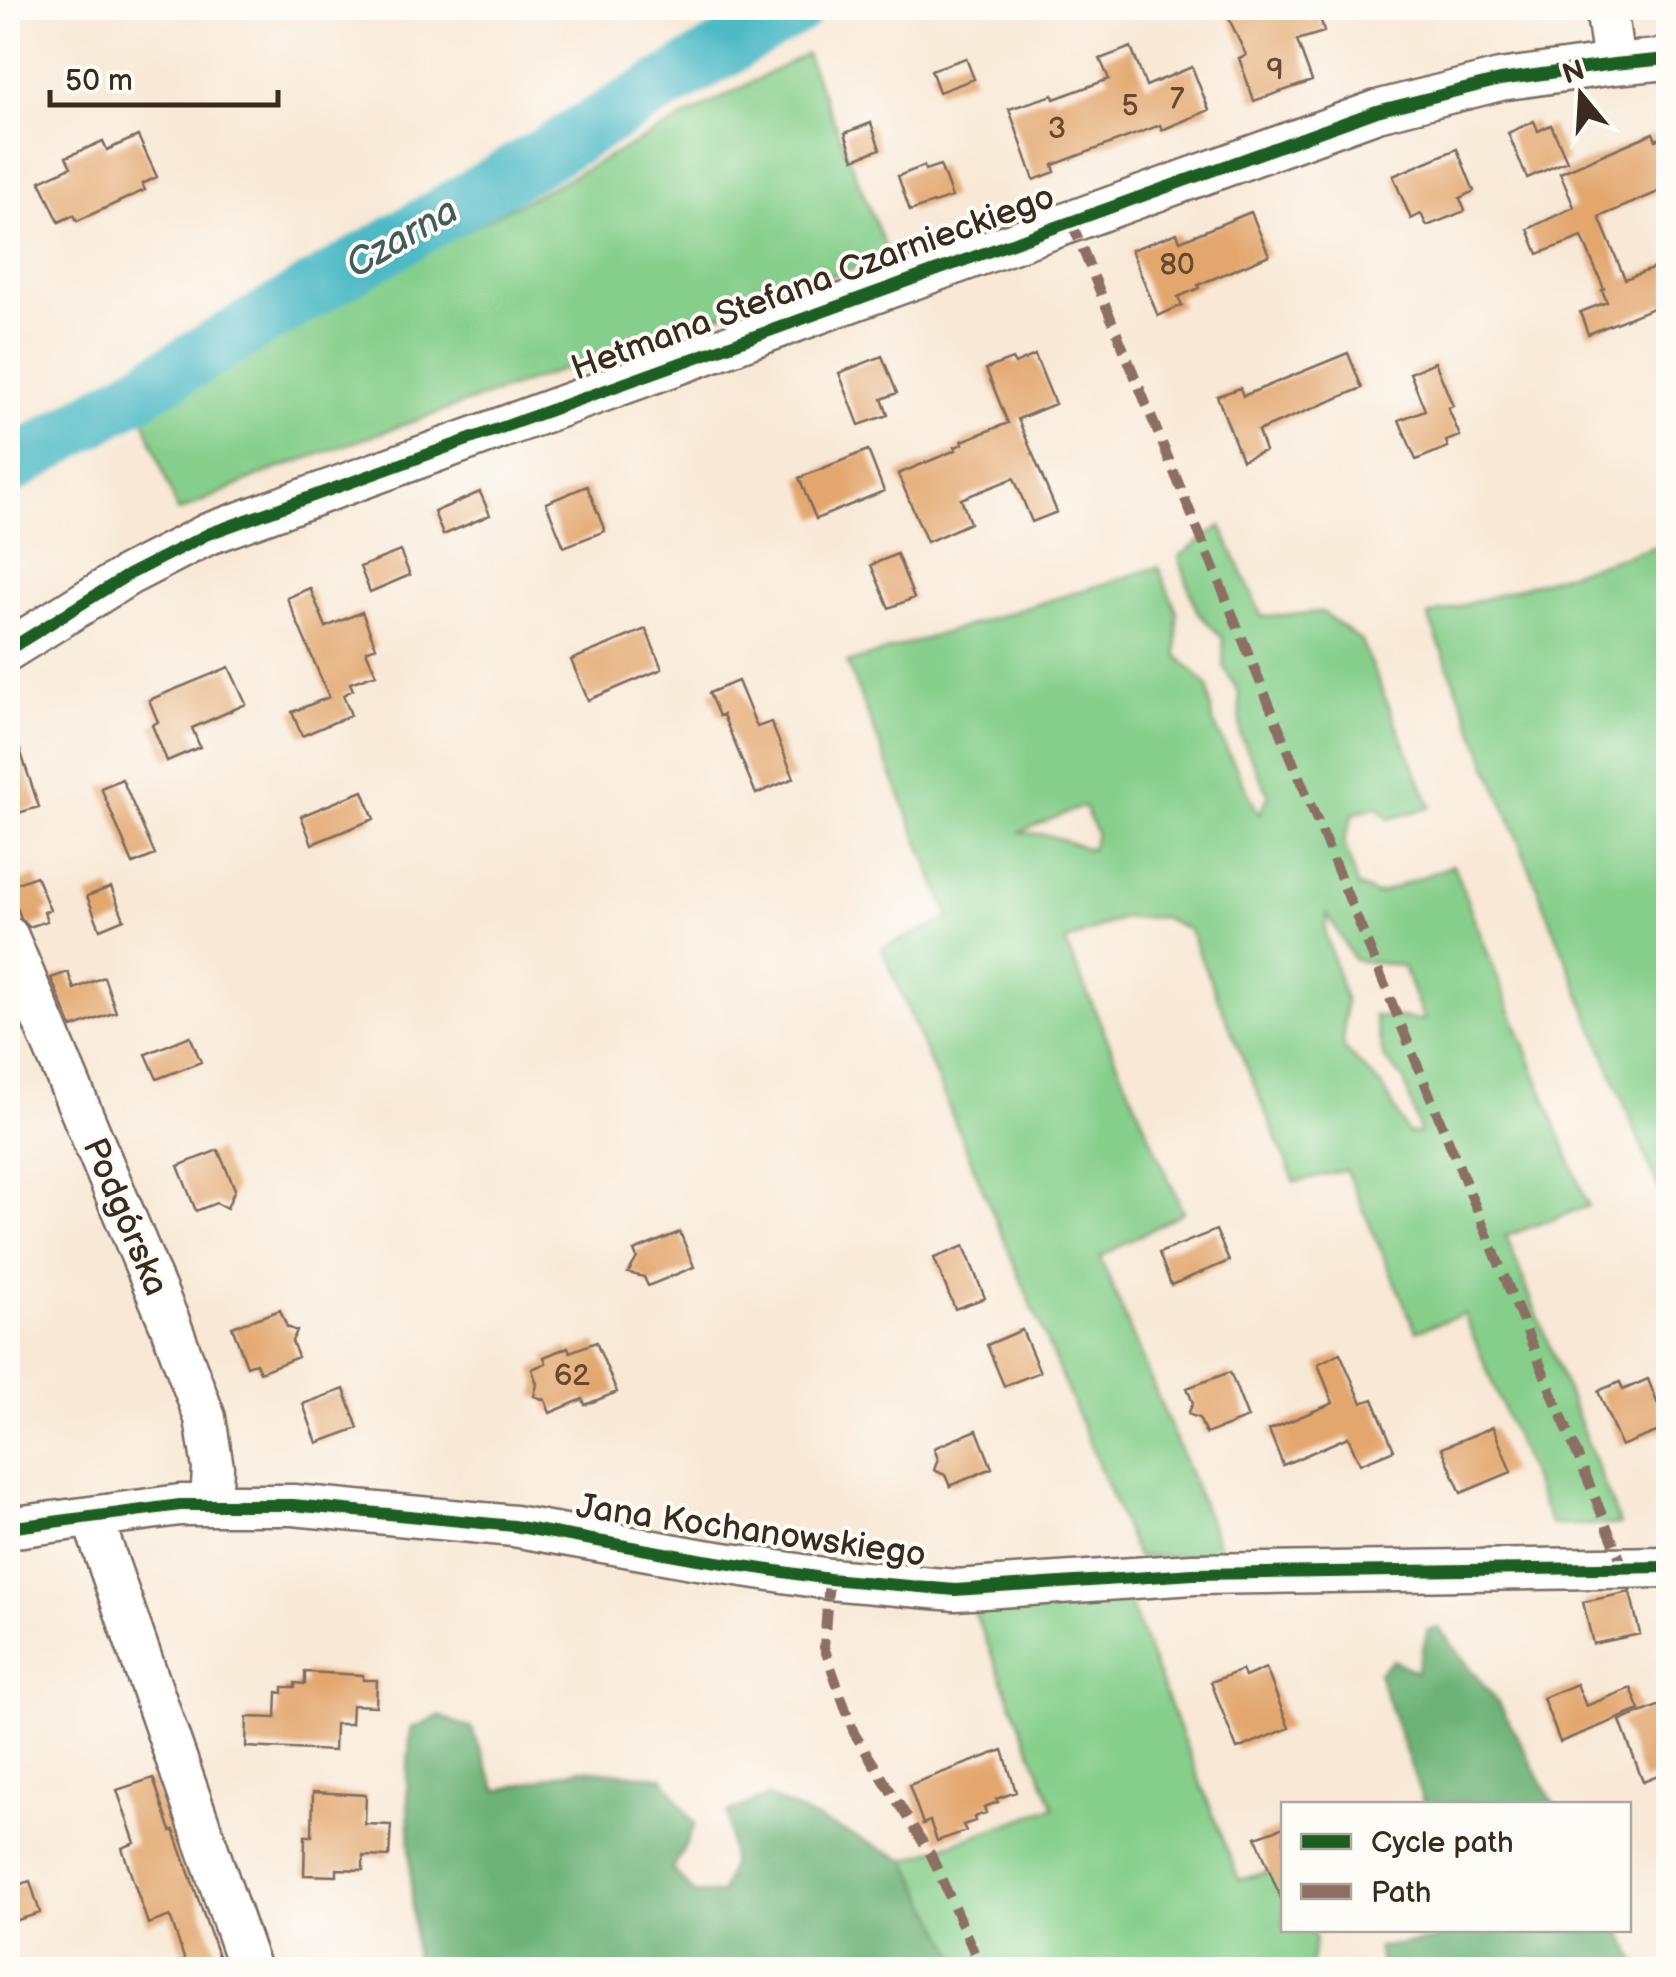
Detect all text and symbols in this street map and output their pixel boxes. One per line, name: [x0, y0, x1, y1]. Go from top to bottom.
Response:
scale bar: [50, 45, 278, 107]
north arrow: [1531, 45, 1631, 145]
house number: 9: [1266, 52, 1284, 88]
text: N: [1559, 54, 1589, 92]
text: 50 m: [65, 63, 133, 99]
house number: 7: [1170, 81, 1185, 117]
house number: 5: [1121, 88, 1139, 124]
house number: 3: [1048, 111, 1066, 147]
street label: Hetmana Stefana Czarnieckiego: [565, 175, 1061, 391]
water label: Czarna: [338, 188, 466, 288]
house number: 80: [1159, 247, 1195, 283]
street label: Podgórska: [73, 1132, 177, 1302]
house number: 62: [554, 1358, 590, 1394]
street label: Jana Kochanowskiego: [573, 1485, 929, 1577]
legend: [1281, 1802, 1631, 1932]
text: Cycle path: [1371, 1825, 1514, 1861]
text: Path: [1371, 1875, 1431, 1911]

